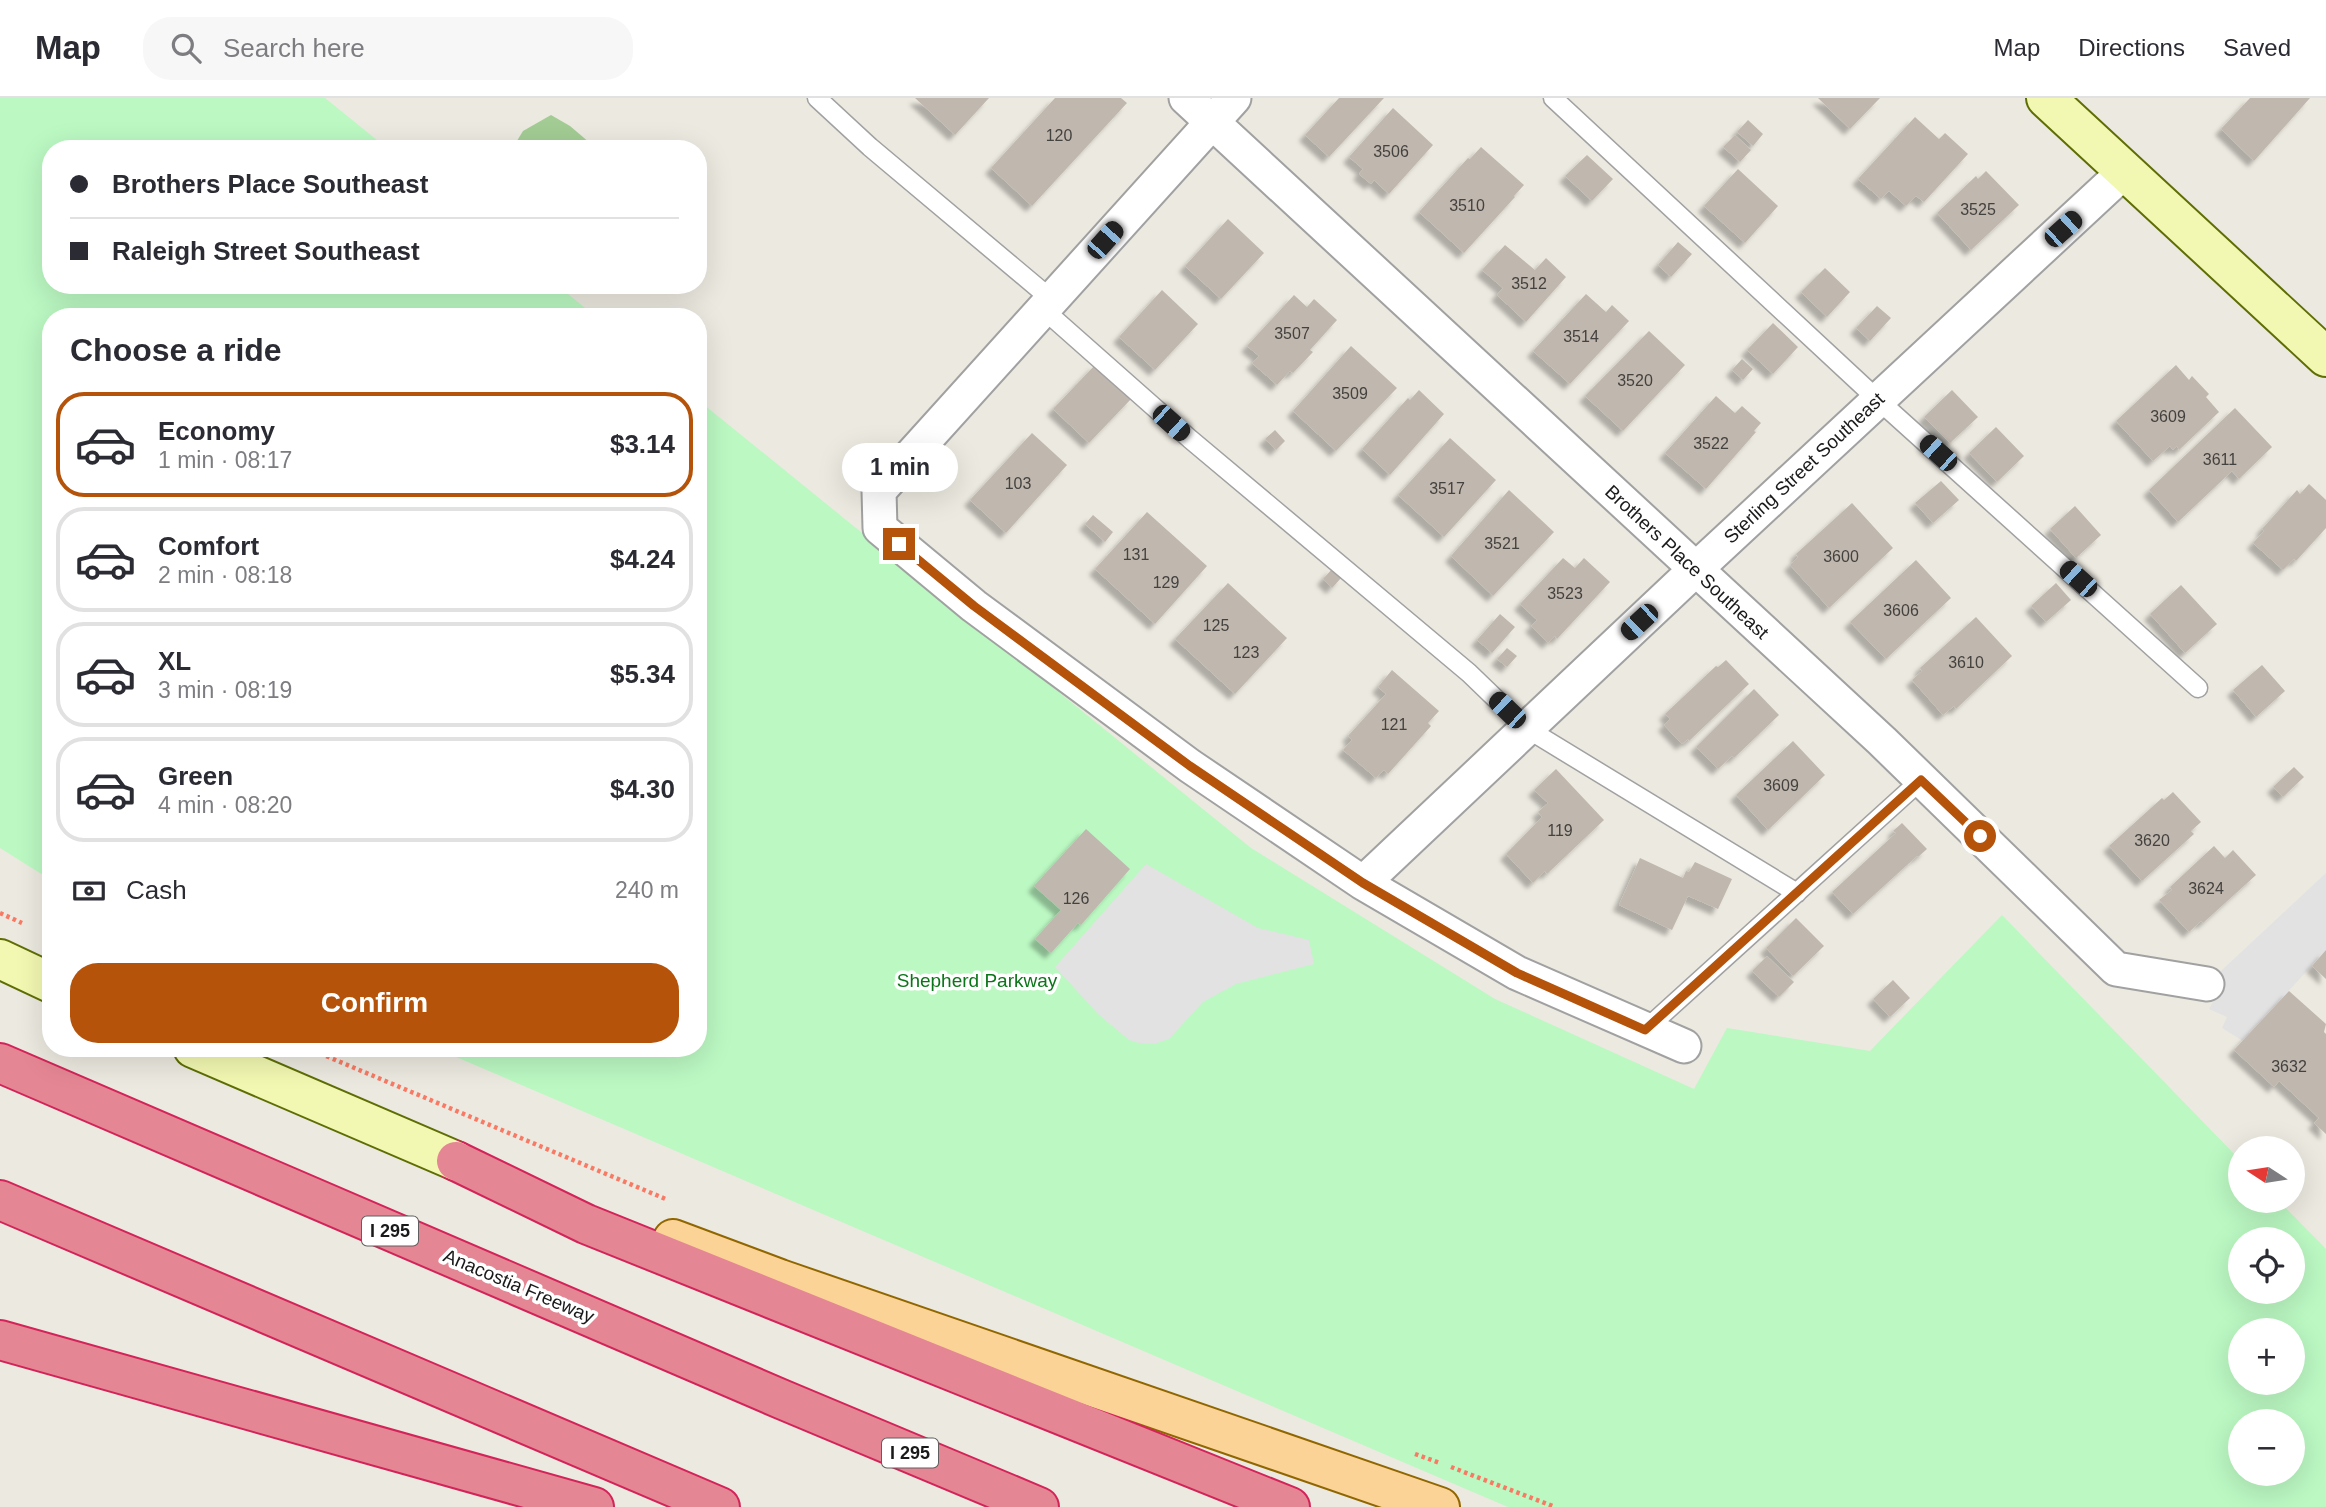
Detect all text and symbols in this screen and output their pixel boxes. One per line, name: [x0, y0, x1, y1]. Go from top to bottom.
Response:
search box: [143, 17, 633, 80]
text: Map: [35, 29, 101, 66]
icon: search: [167, 29, 205, 67]
text: Search here: [223, 33, 365, 63]
text: Map: [1994, 34, 2040, 61]
text: Directions: [2078, 34, 2185, 61]
text: Saved: [2223, 34, 2291, 61]
house number: 120: [1046, 127, 1072, 144]
house number: 3506: [1373, 143, 1409, 160]
text: Brothers Place Southeast: [112, 169, 428, 199]
house number: 3510: [1449, 197, 1485, 214]
house number: 3525: [1960, 201, 1996, 218]
car: [2041, 207, 2086, 251]
car: [1084, 217, 1127, 263]
text: Raleigh Street Southeast: [112, 236, 420, 266]
house number: 3512: [1511, 275, 1547, 292]
house number: 3507: [1274, 325, 1310, 342]
house number: 3514: [1563, 328, 1599, 345]
text: Choose a ride: [70, 332, 282, 368]
house number: 3520: [1617, 372, 1653, 389]
house number: 3509: [1332, 385, 1368, 402]
street label: Sterling Street Southeast: [1720, 388, 1889, 548]
car: [1149, 401, 1194, 445]
house number: 3609: [2150, 408, 2186, 425]
icon: car: [74, 413, 137, 476]
text: Economy: [158, 416, 275, 446]
text: $3.14: [610, 429, 675, 459]
car: [1916, 431, 1961, 475]
house number: 3522: [1693, 435, 1729, 452]
callout: 1 min: [841, 442, 957, 492]
text: 1 min · 08:17: [158, 447, 292, 473]
house number: 3611: [2203, 451, 2237, 468]
text: 1 min: [870, 454, 930, 480]
house number: 103: [1005, 475, 1031, 492]
house number: 3517: [1429, 480, 1465, 497]
street label: Brothers Place Southeast: [1601, 481, 1773, 644]
icon: car: [74, 528, 137, 591]
route end: [883, 528, 915, 560]
text: Comfort: [158, 531, 259, 561]
house number: 3521: [1484, 535, 1520, 552]
text: $4.24: [610, 544, 675, 574]
house number: 131: [1123, 546, 1149, 563]
house number: 3600: [1823, 548, 1859, 565]
car: [2056, 557, 2101, 601]
text: 2 min · 08:18: [158, 562, 292, 588]
house number: 129: [1153, 574, 1179, 591]
house number: 3523: [1547, 585, 1583, 602]
car: [1617, 600, 1662, 644]
house number: 3606: [1883, 602, 1919, 619]
house number: 125: [1203, 617, 1229, 634]
icon: car: [74, 643, 137, 706]
house number: 123: [1233, 644, 1259, 661]
text: XL: [158, 646, 191, 676]
house number: 3610: [1948, 654, 1984, 671]
text: $5.34: [610, 659, 675, 689]
text: 3 min · 08:19: [158, 677, 292, 703]
car: [1485, 688, 1530, 732]
house number: 121: [1381, 716, 1407, 733]
icon: car: [74, 758, 137, 821]
text: Green: [158, 761, 233, 791]
text: $4.30: [610, 774, 675, 804]
house number: 3609: [1763, 777, 1799, 794]
text: 4 min · 08:20: [158, 792, 292, 818]
route start: [1964, 820, 1996, 852]
house number: 119: [1547, 822, 1573, 839]
house number: 3620: [2134, 832, 2170, 849]
icon: cash: [70, 872, 108, 910]
text: Cash: [126, 875, 187, 905]
text: 240 m: [615, 877, 679, 903]
house number: 3624: [2188, 880, 2224, 897]
house number: 126: [1063, 890, 1089, 907]
button: Confirm: [70, 963, 679, 1043]
park label: Shepherd Parkway: [897, 970, 1058, 991]
house number: 3632: [2271, 1058, 2307, 1075]
north arrow: [2228, 1136, 2305, 1213]
map controls: [2228, 1136, 2305, 1486]
road number: I 295: [362, 1216, 418, 1246]
button: locate: [2228, 1227, 2305, 1304]
street label: Anacostia Freeway: [441, 1245, 598, 1327]
button: +: [2228, 1318, 2305, 1395]
button: −: [2228, 1409, 2305, 1486]
road number: I 295: [882, 1438, 938, 1468]

